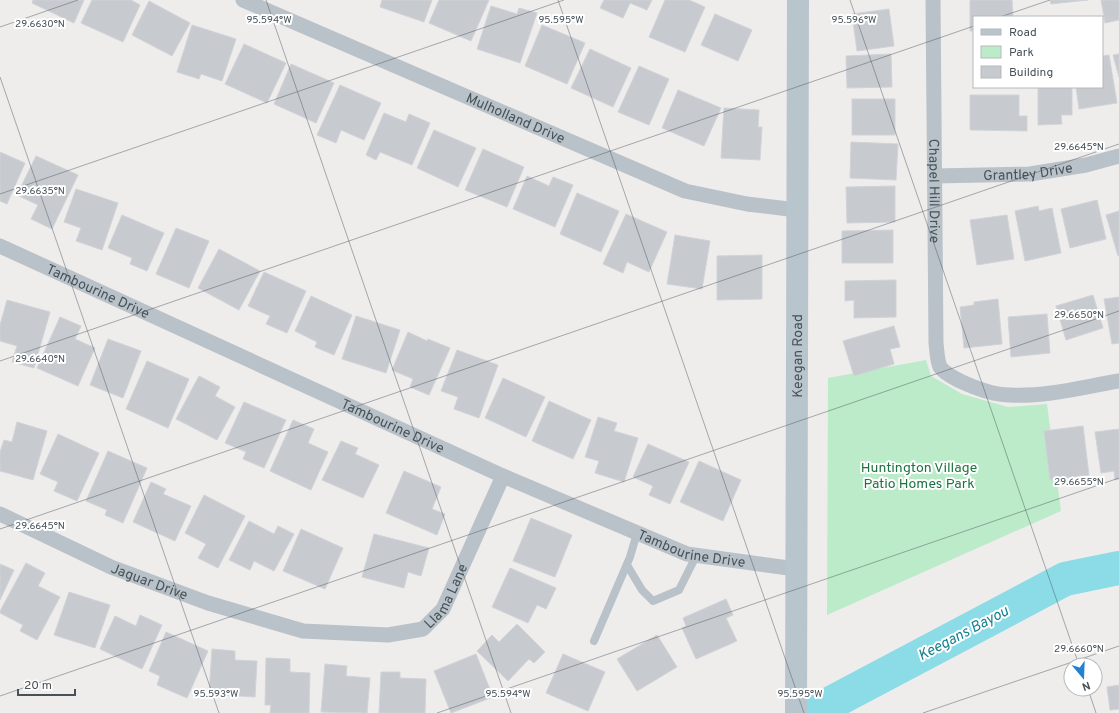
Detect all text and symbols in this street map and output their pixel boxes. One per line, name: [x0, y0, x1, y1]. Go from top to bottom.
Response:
text: 95.594°W: [246, 14, 292, 27]
text: 95.595°W: [538, 14, 584, 27]
text: 95.596°W: [832, 14, 876, 27]
legend: [973, 16, 1103, 88]
text: 29.6630°N: [15, 18, 65, 31]
text: Road: [1009, 25, 1037, 41]
text: Park: [1009, 45, 1034, 61]
text: Building: [1009, 65, 1053, 81]
street label: Mulholland Drive: [463, 90, 567, 148]
street label: Chapel Hill Drive: [924, 139, 942, 243]
text: 29.6645°N: [1054, 141, 1104, 154]
street label: Grantley Drive: [983, 160, 1074, 185]
text: 29.6635°N: [15, 185, 65, 198]
street label: Tambourine Drive: [43, 261, 152, 323]
text: 29.6650°N: [1054, 309, 1104, 322]
street label: Keegan Road: [790, 314, 807, 398]
text: 29.6640°N: [15, 353, 65, 366]
street label: Tambourine Drive: [338, 396, 447, 458]
park label: Huntington Village Patio Homes Park: [861, 460, 977, 493]
text: 29.6655°N: [1054, 476, 1104, 489]
text: 29.6645°N: [15, 520, 65, 533]
street label: Tambourine Drive: [635, 527, 746, 572]
street label: Jaguar Drive: [108, 561, 190, 605]
street label: Llama Lane: [421, 562, 472, 633]
water label: Keegans Bayou: [915, 602, 1013, 666]
text: 29.6660°N: [1054, 643, 1104, 656]
north arrow: [1063, 657, 1103, 697]
scale bar: [18, 671, 75, 697]
text: 20 m: [24, 678, 52, 694]
text: N: [1080, 678, 1092, 693]
text: 95.593°W: [193, 688, 239, 701]
text: 95.594°W: [485, 688, 531, 701]
text: 95.595°W: [777, 688, 823, 701]

